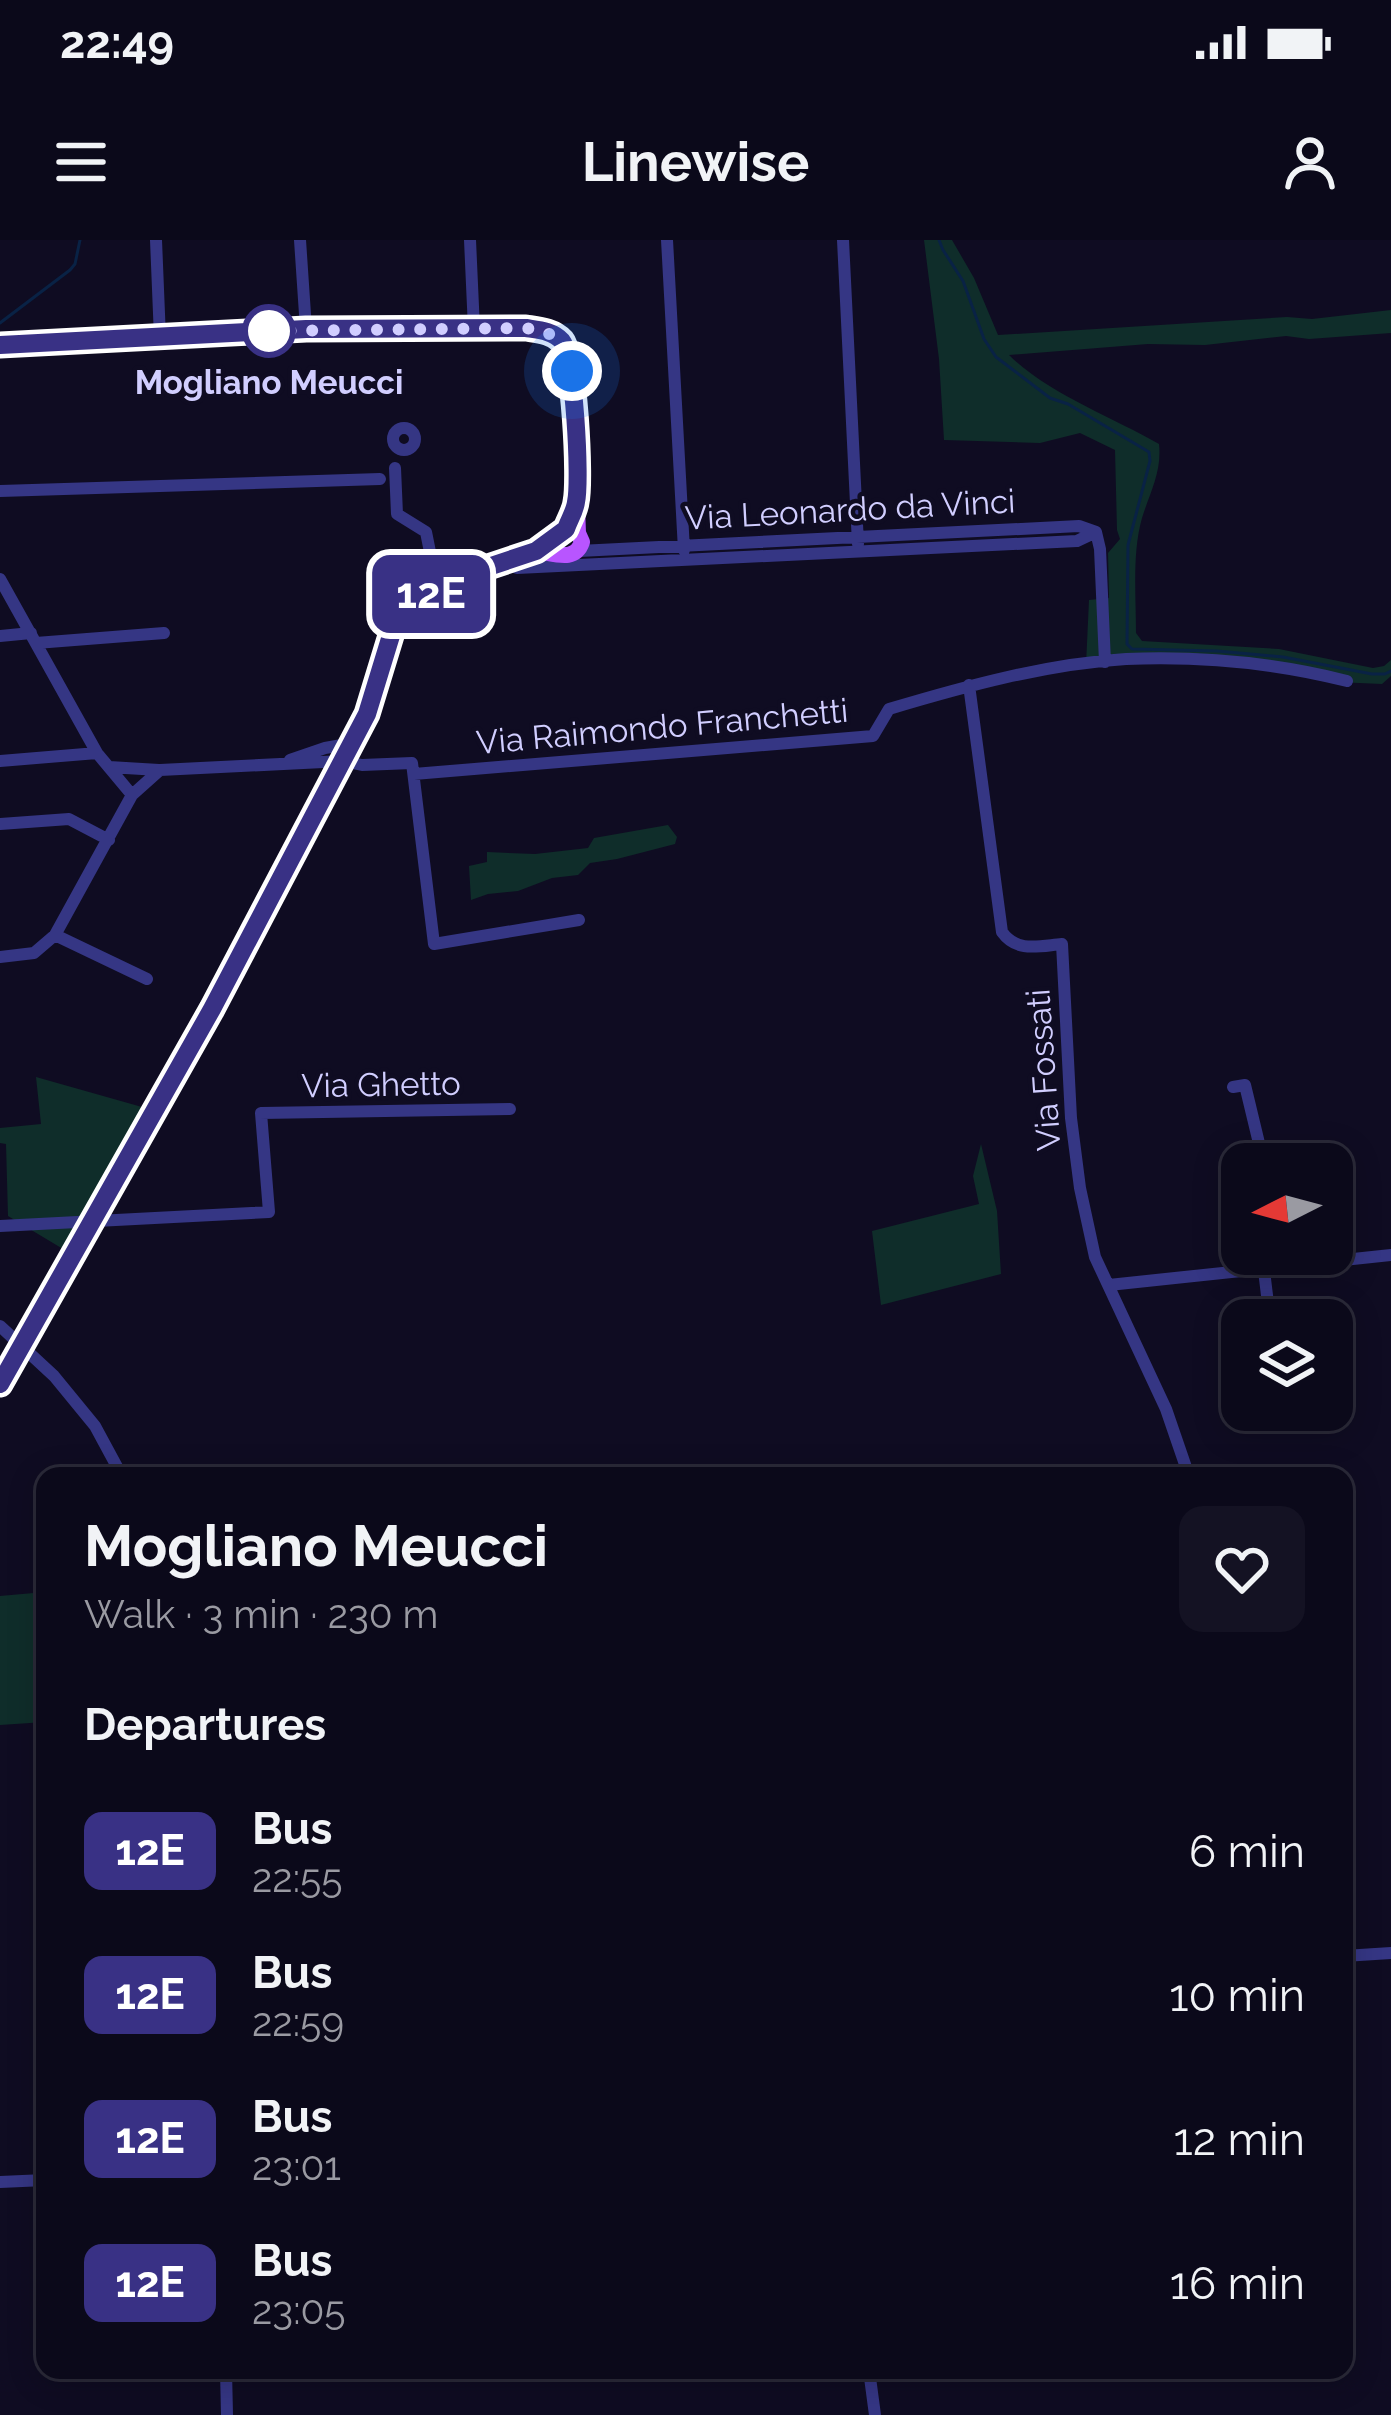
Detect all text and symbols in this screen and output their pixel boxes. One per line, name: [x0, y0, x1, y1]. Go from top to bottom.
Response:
text: 22:49: [60, 16, 174, 69]
icon: menu: [48, 129, 114, 195]
icon: person: [1277, 129, 1343, 195]
text: Linewise: [582, 130, 809, 194]
marker: Mogliano Meucci: [244, 306, 294, 356]
your location: [542, 341, 602, 401]
place label: Mogliano Meucci: [135, 363, 403, 402]
street label: Via Leonardo da Vinci: [684, 481, 1016, 538]
line badge: 12E: [362, 555, 500, 633]
text: 12E: [396, 569, 466, 618]
street label: Via Raimondo Franchetti: [475, 691, 850, 762]
street label: Via Fossati: [1018, 988, 1069, 1152]
street label: Via Ghetto: [301, 1064, 461, 1105]
north arrow: [1221, 1143, 1353, 1275]
map controls: [1221, 1143, 1353, 1431]
button: layers: [1221, 1299, 1353, 1431]
button: heart: [1179, 1506, 1305, 1632]
text: Mogliano Meucci: [84, 1512, 548, 1579]
text: Walk · 3 min · 230 m: [84, 1591, 438, 1637]
text: Departures: [84, 1698, 326, 1751]
text: Bus: [252, 1802, 333, 1855]
text: 6 min: [1189, 1825, 1305, 1878]
text: 12E: [115, 1826, 185, 1875]
text: 22:55: [252, 1855, 342, 1901]
text: Bus: [252, 1946, 333, 1999]
text: 10 min: [1169, 1969, 1305, 2022]
text: 12E: [115, 1970, 185, 2019]
text: 22:59: [252, 1999, 344, 2045]
text: Bus: [252, 2090, 333, 2143]
text: 12 min: [1173, 2113, 1305, 2166]
text: 12E: [115, 2114, 185, 2163]
text: 23:01: [252, 2143, 341, 2189]
text: Bus: [252, 2234, 333, 2287]
text: 16 min: [1170, 2257, 1305, 2310]
text: 12E: [115, 2258, 185, 2307]
text: 23:05: [252, 2287, 346, 2333]

